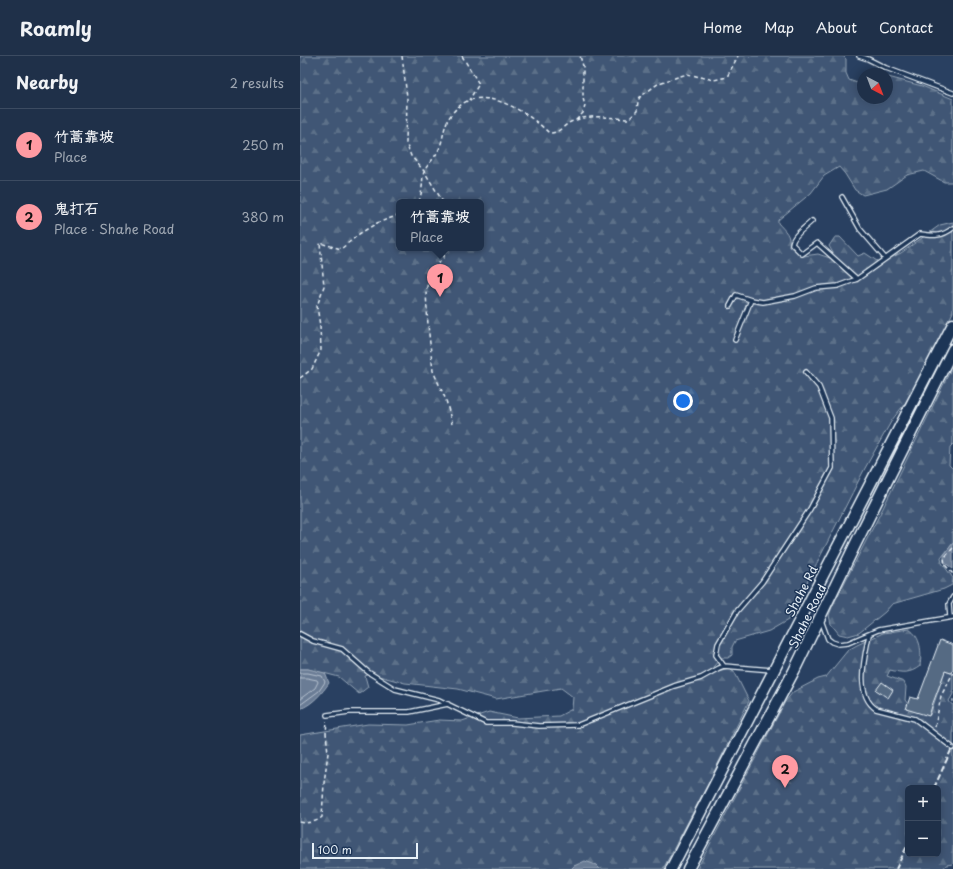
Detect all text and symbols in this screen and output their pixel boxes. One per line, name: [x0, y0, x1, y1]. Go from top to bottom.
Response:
text: Roamly: [20, 14, 92, 42]
text: Home: [703, 17, 742, 38]
text: Map: [764, 17, 794, 38]
text: About: [816, 17, 857, 38]
text: Contact: [879, 17, 933, 38]
north arrow: [857, 68, 893, 104]
text: Nearby: [16, 69, 78, 95]
text: 2 results: [230, 73, 284, 92]
text: 竹蒿靠坡: [54, 124, 114, 147]
text: 1: [26, 135, 32, 154]
text: 250 m: [242, 135, 284, 154]
text: Place: [54, 147, 87, 166]
text: 鬼打石: [54, 196, 99, 219]
popup: [396, 199, 484, 251]
text: 竹蒿靠坡: [410, 204, 470, 227]
text: 2: [24, 207, 34, 226]
text: 380 m: [241, 207, 284, 226]
text: Place · Shahe Road: [54, 219, 174, 238]
text: Place: [410, 227, 443, 246]
pin: 1: [427, 264, 453, 297]
your location: [673, 391, 693, 411]
street label: Shahe Rd: [780, 562, 822, 620]
street label: Shahe Road: [784, 581, 830, 651]
pin: 2: [772, 755, 798, 788]
map controls: [905, 785, 941, 857]
button: +: [905, 785, 941, 821]
button: −: [905, 821, 941, 857]
scale bar: [312, 841, 418, 860]
text: 100 m: [318, 841, 352, 858]

